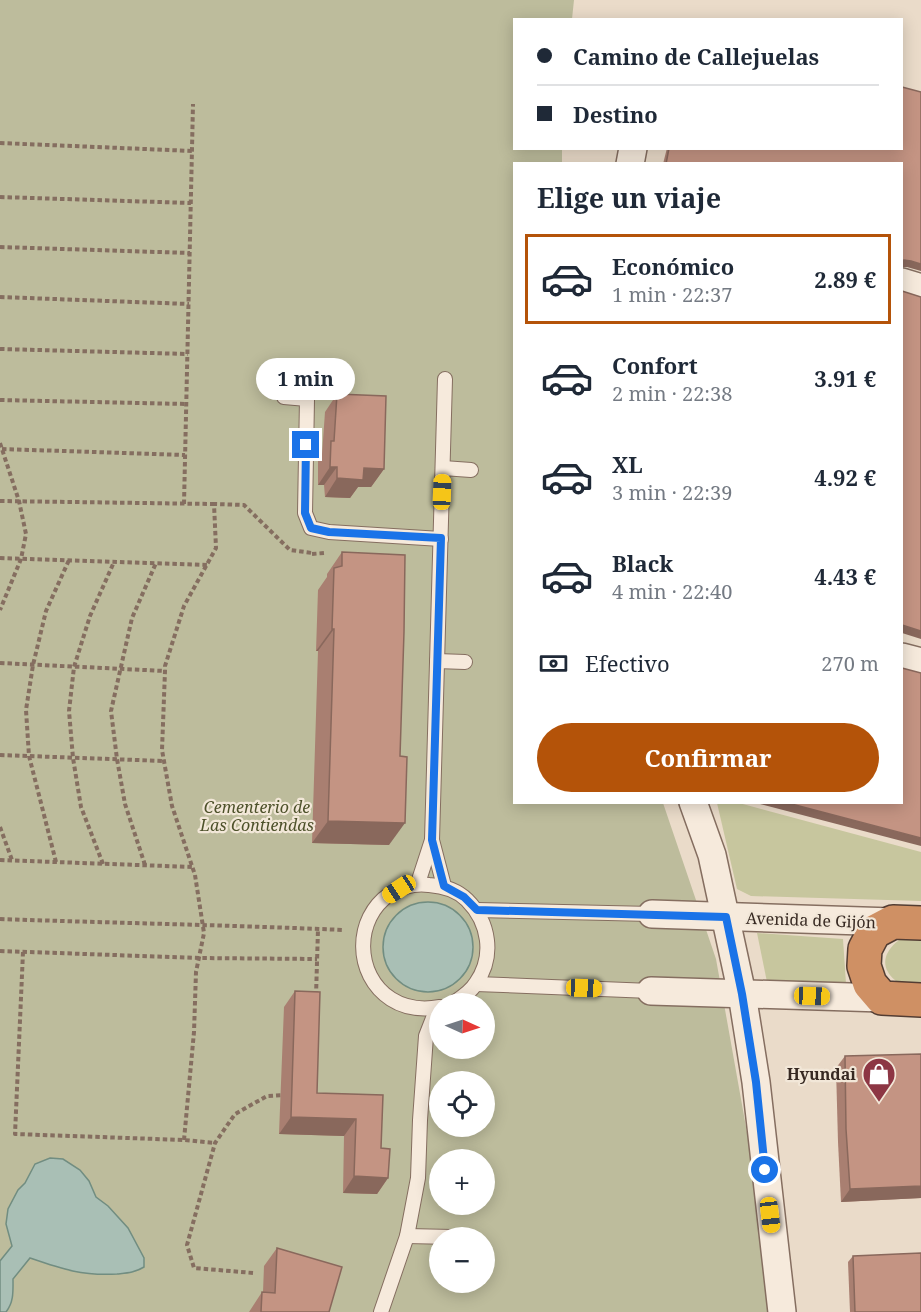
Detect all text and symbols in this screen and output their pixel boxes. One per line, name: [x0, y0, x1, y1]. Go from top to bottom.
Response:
text: Camino de Callejuelas: [573, 41, 819, 71]
text: Destino: [573, 99, 658, 129]
text: Elige un viaje: [537, 179, 721, 216]
text: Económico: [612, 251, 734, 281]
icon: car: [540, 252, 594, 306]
text: 2.89 €: [814, 264, 876, 294]
text: 1 min · 22:37: [612, 281, 732, 308]
text: Confort: [612, 350, 698, 380]
icon: car: [540, 351, 594, 405]
callout: 1 min: [256, 358, 356, 400]
text: 3.91 €: [814, 363, 876, 393]
text: 1 min: [277, 365, 334, 392]
text: 2 min · 22:38: [612, 380, 732, 407]
route end: [292, 431, 319, 458]
text: XL: [612, 449, 643, 479]
icon: car: [540, 450, 594, 504]
text: 4.92 €: [814, 462, 876, 492]
car: [432, 474, 452, 510]
text: 3 min · 22:39: [612, 479, 732, 506]
text: Black: [612, 548, 673, 578]
icon: car: [540, 549, 594, 603]
text: 4.43 €: [814, 561, 876, 591]
text: 4 min · 22:40: [612, 578, 732, 605]
icon: cash: [537, 647, 570, 680]
text: Efectivo: [585, 648, 670, 678]
text: 270 m: [821, 650, 879, 677]
button: Confirmar: [537, 723, 879, 792]
park label: Cementerio de Las Contiendas: [199, 796, 314, 836]
car: [379, 872, 419, 906]
street label: Avenida de Gijón: [746, 907, 876, 933]
car: [566, 978, 602, 998]
car: [794, 986, 830, 1006]
north arrow: [429, 993, 495, 1059]
map controls: [429, 993, 495, 1293]
shop icon: Hyundai: [861, 1056, 897, 1103]
place label: Hyundai: [787, 1063, 856, 1085]
button: locate: [429, 1071, 495, 1137]
button: +: [429, 1149, 495, 1215]
route start: [751, 1156, 778, 1183]
car: [759, 1196, 781, 1234]
button: −: [429, 1227, 495, 1293]

